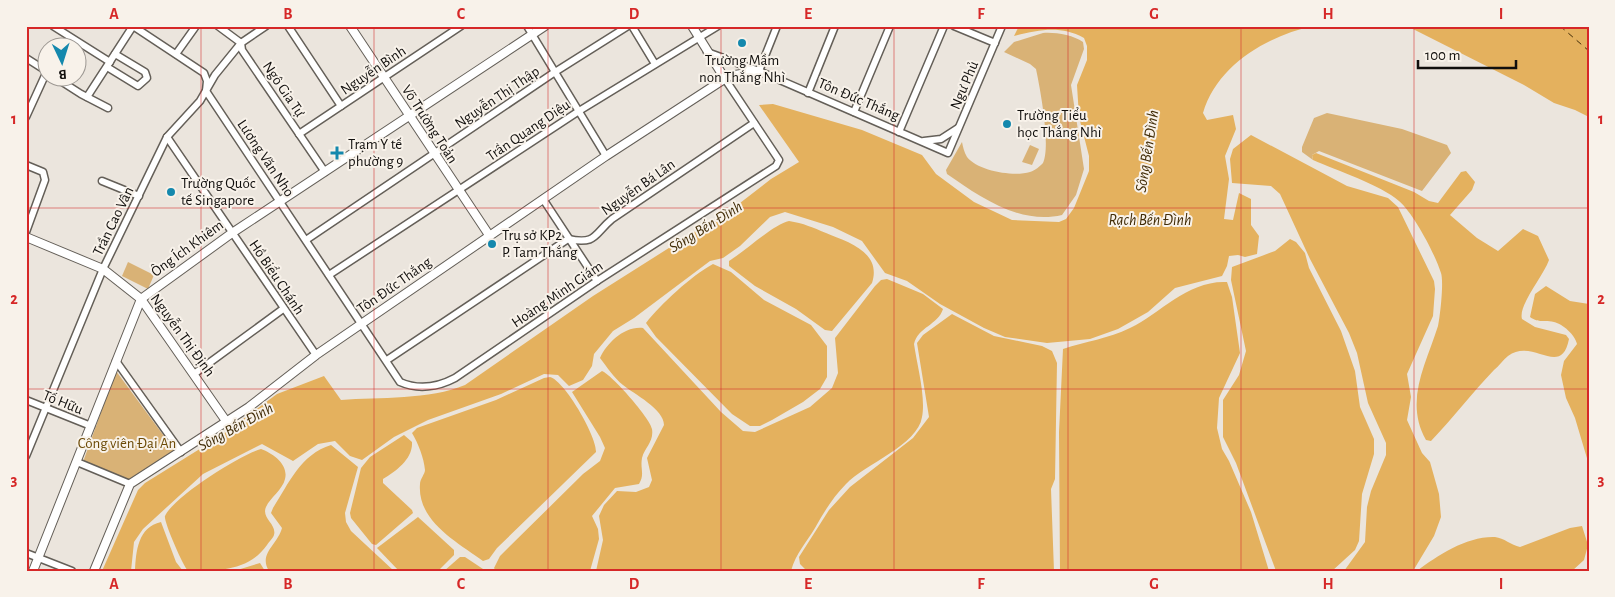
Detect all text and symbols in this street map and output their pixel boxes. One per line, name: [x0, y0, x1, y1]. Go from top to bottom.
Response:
text: A: [109, 6, 119, 22]
text: B: [283, 6, 293, 22]
text: C: [457, 6, 466, 22]
text: D: [629, 6, 640, 22]
text: E: [804, 6, 812, 22]
text: F: [977, 6, 985, 22]
text: G: [1149, 6, 1159, 22]
text: H: [1322, 6, 1334, 22]
text: I: [1499, 6, 1503, 22]
marker: Trường Mầm non Thắng Nhì: [736, 37, 748, 49]
north arrow: [38, 38, 88, 88]
scale bar: [1418, 38, 1515, 70]
street label: Nguyễn Bình: [337, 42, 409, 98]
text: 100 m: [1425, 48, 1460, 63]
place label: Trường Mầm non Thắng Nhì: [699, 53, 785, 85]
street label: Ngô Gia Tự: [260, 59, 308, 120]
street label: Ngư Phủ: [948, 59, 981, 112]
street label: Nguyễn Thị Thập: [452, 63, 542, 131]
text: B: [58, 67, 67, 81]
street label: Tôn Đức Thắng: [816, 76, 902, 124]
street label: Võ Trường Toản: [399, 82, 460, 166]
street label: Trần Quang Diệu: [484, 97, 573, 164]
place label: Trường Tiểu học Thắng Nhì: [1017, 107, 1102, 140]
water label: Sông Bến Đình: [1133, 109, 1161, 193]
text: 1: [11, 111, 17, 127]
text: 1: [1598, 111, 1604, 127]
street label: Lương Văn Nho: [234, 117, 297, 200]
marker: Trường Tiểu học Thắng Nhì: [1001, 118, 1013, 130]
place label: Trạm Y tế phường 9: [348, 137, 403, 169]
marker: Trạm Y tế phường 9: [330, 146, 344, 160]
street label: Nguyễn Bá Lân: [598, 156, 678, 218]
place label: Trường Quốc tế Singapore: [181, 176, 256, 208]
street label: Trần Cao Vân: [90, 184, 137, 258]
marker: Trường Quốc tế Singapore: [165, 186, 177, 198]
water label: Sông Bến Đình: [666, 198, 745, 256]
water label: Rạch Bến Đình: [1109, 212, 1191, 228]
street label: Ông Ích Khiêm: [147, 216, 226, 280]
place label: Trụ sở KP2 P. Tam Thắng: [502, 228, 578, 260]
street label: Hồ Biểu Chánh: [246, 237, 308, 317]
marker: Trụ sở KP2 P. Tam Thắng: [486, 238, 498, 250]
street label: Tôn Đức Thắng: [354, 254, 435, 316]
street label: Hoàng Minh Giám: [509, 258, 606, 330]
text: 2: [10, 291, 18, 307]
street label: Nguyễn Thị Định: [148, 291, 218, 379]
text: 2: [1597, 291, 1605, 307]
street label: Tố Hữu: [41, 388, 85, 417]
water label: Sông Bến Đình: [195, 400, 276, 454]
park label: Công viên Đại An: [78, 436, 176, 451]
text: 3: [11, 472, 18, 488]
text: 3: [1598, 472, 1605, 488]
text: A: [109, 576, 119, 592]
text: B: [283, 576, 293, 592]
text: C: [457, 576, 466, 592]
text: D: [629, 576, 640, 592]
text: E: [804, 576, 812, 592]
text: F: [977, 576, 985, 592]
text: G: [1149, 576, 1159, 592]
text: H: [1322, 576, 1334, 592]
text: I: [1499, 576, 1503, 592]

